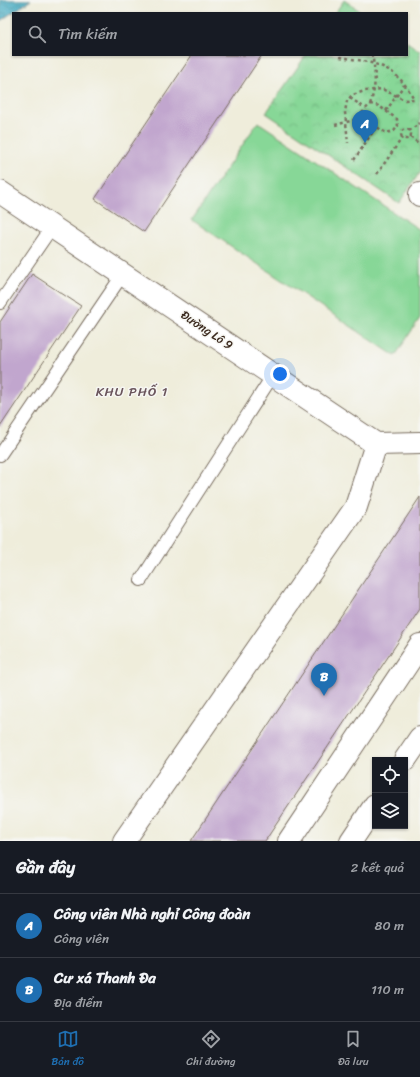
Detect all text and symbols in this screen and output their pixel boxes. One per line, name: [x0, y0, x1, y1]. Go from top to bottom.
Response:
search box: [12, 12, 408, 56]
text: Tìm kiếm: [58, 21, 117, 47]
icon: search: [26, 23, 48, 45]
pin: A: [352, 110, 378, 143]
street label: Đường Lô 9: [176, 304, 238, 356]
your location: [270, 364, 290, 384]
district label: KHU PHỐ 1: [96, 380, 168, 403]
pin: B: [311, 663, 337, 696]
map controls: [372, 757, 408, 829]
button: locate: [372, 757, 408, 793]
button: layers: [372, 793, 408, 829]
text: Gần đây: [16, 852, 75, 882]
text: 2 kết quả: [351, 856, 404, 879]
text: Công viên Nhà nghỉ Công đoàn: [54, 901, 250, 927]
text: A: [25, 914, 33, 937]
text: 80 m: [375, 914, 404, 937]
text: Công viên: [54, 927, 109, 950]
text: Cư xá Thanh Đa: [54, 965, 156, 991]
text: B: [25, 978, 33, 1001]
text: 110 m: [371, 978, 404, 1001]
text: Địa điểm: [54, 991, 102, 1014]
tab: Bản đồ: [51, 1028, 84, 1071]
tab: Chỉ đường: [186, 1028, 235, 1071]
tab: Đã lưu: [338, 1028, 369, 1071]

